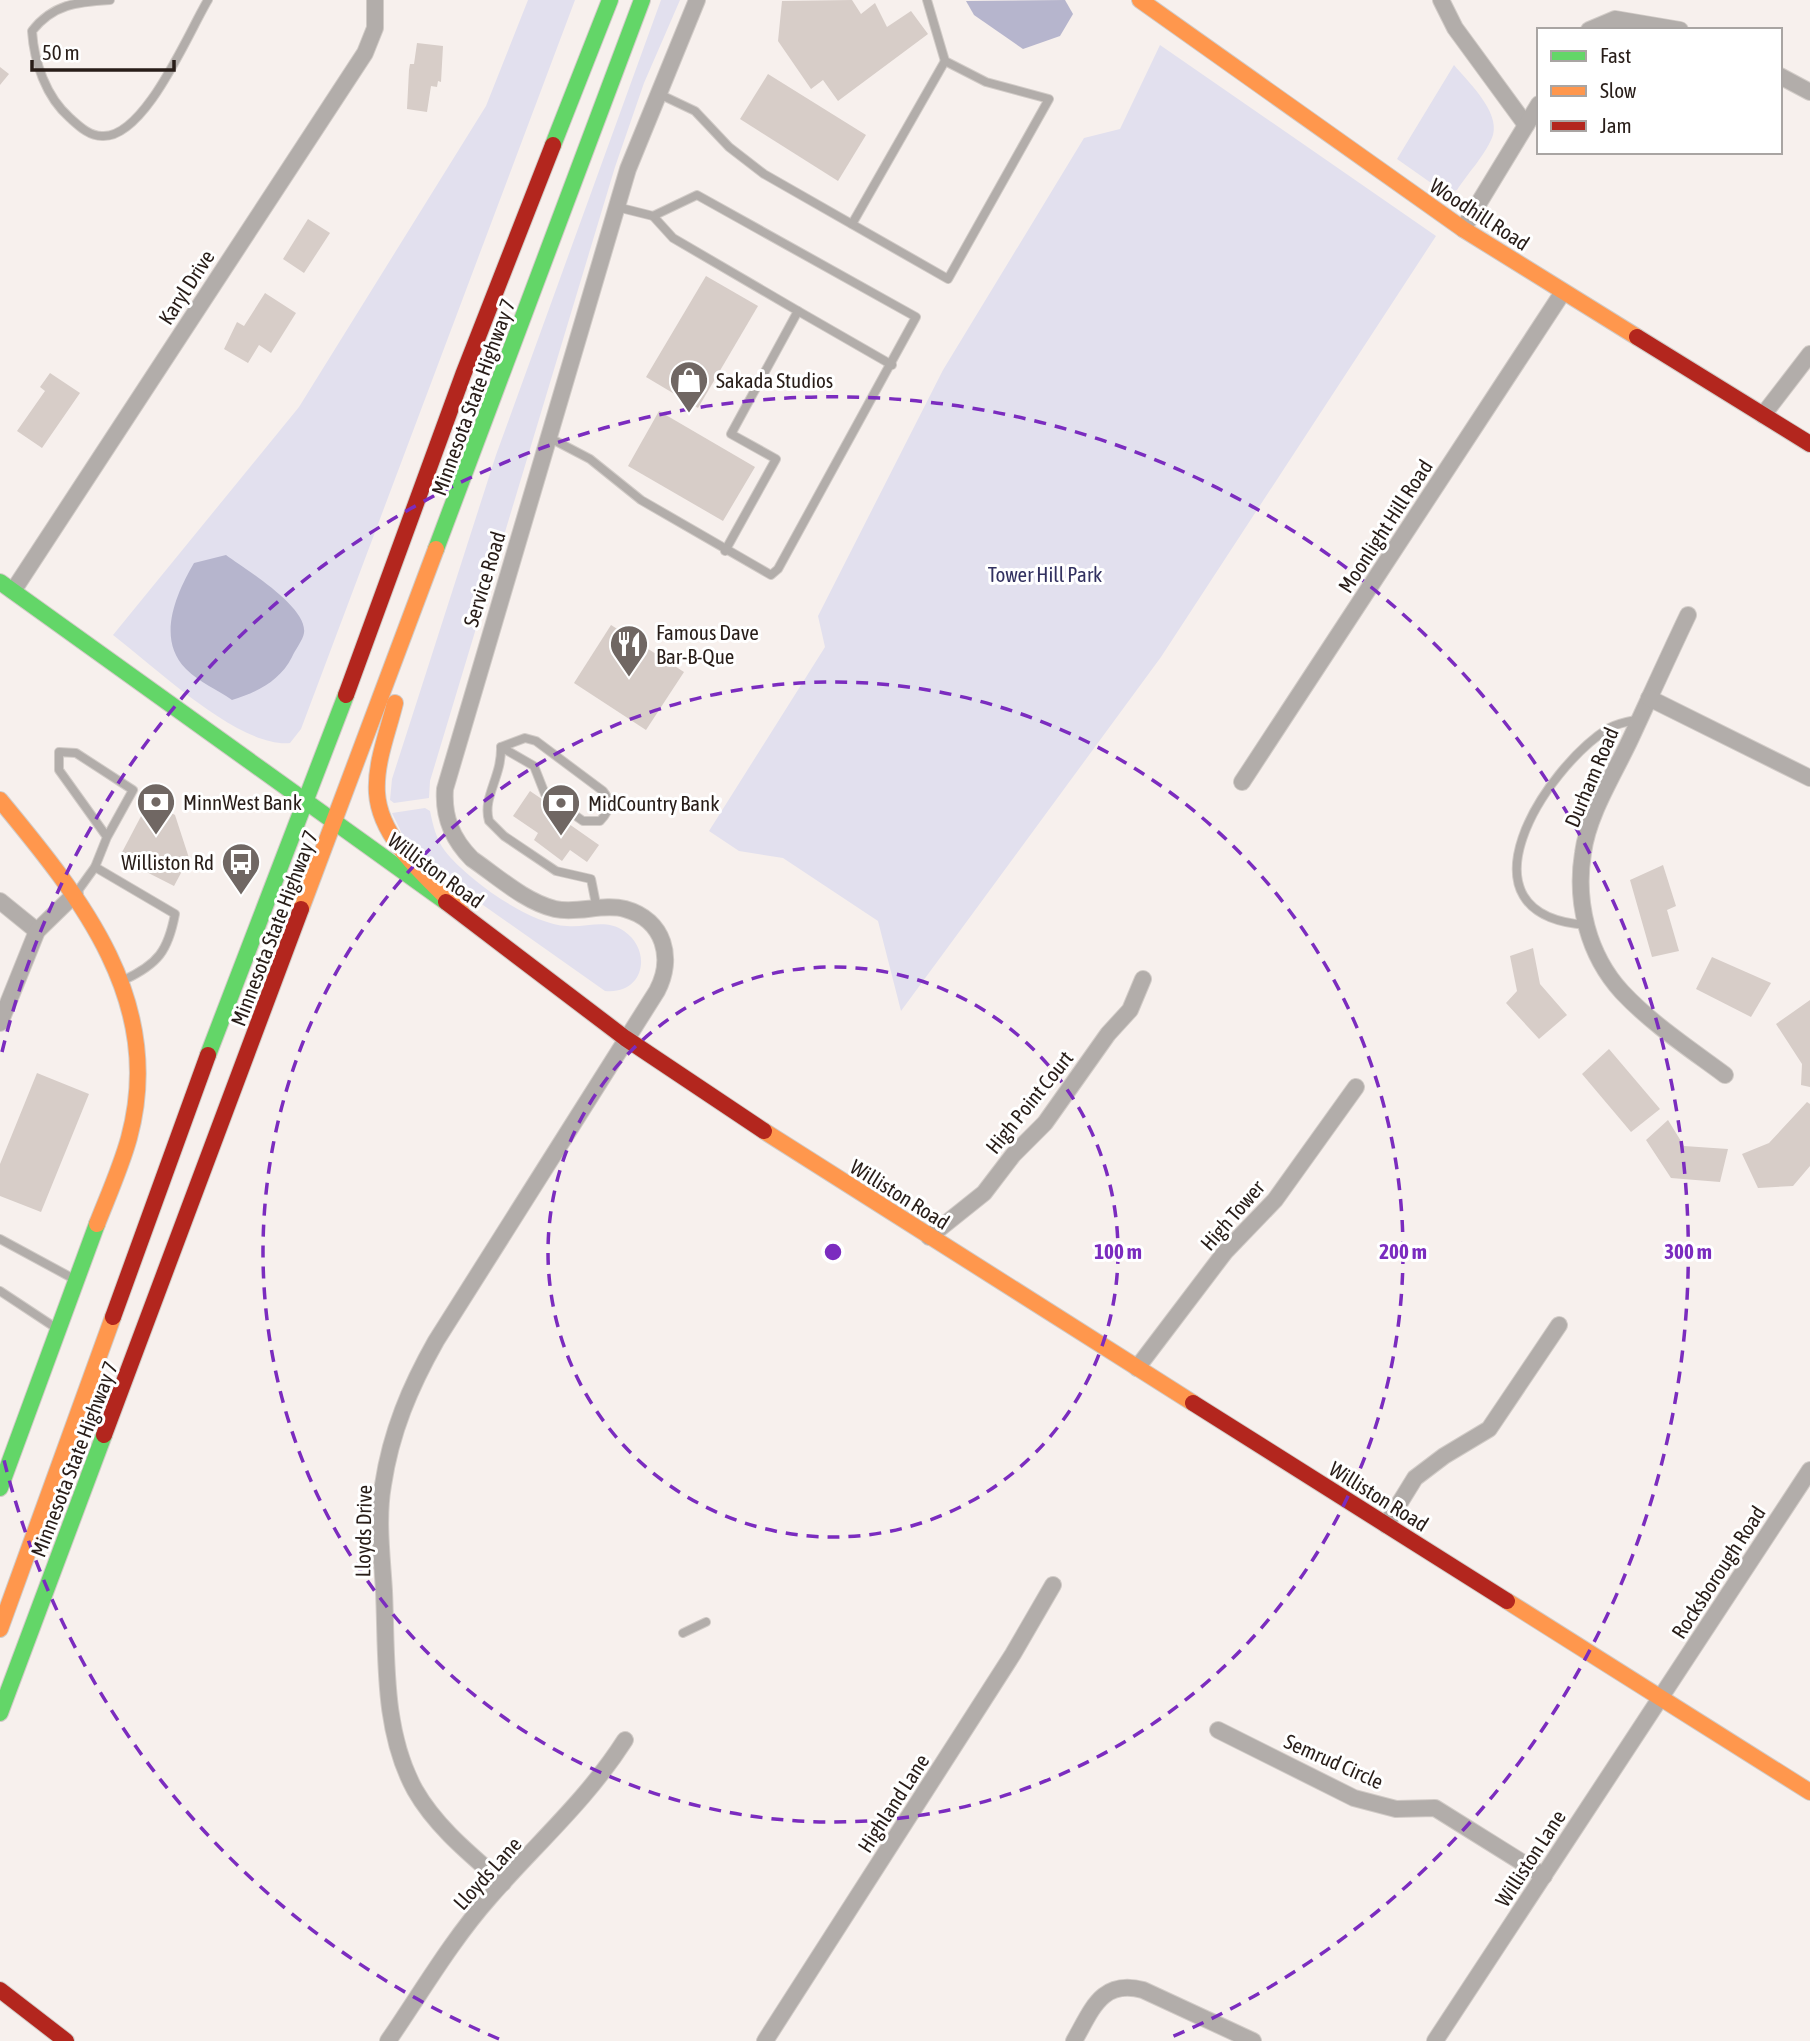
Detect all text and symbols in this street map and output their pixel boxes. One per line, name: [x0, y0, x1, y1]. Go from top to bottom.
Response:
scale bar: [32, 28, 173, 72]
legend: [1537, 28, 1782, 154]
text: 50 m: [42, 40, 80, 64]
text: Fast: [1600, 43, 1631, 67]
text: Slow: [1600, 78, 1637, 102]
text: Jam: [1600, 113, 1632, 137]
street label: Woodhill Road: [1426, 173, 1534, 255]
street label: Karyl Drive: [153, 245, 219, 329]
street label: Minnesota State Highway 7: [426, 295, 520, 499]
shop icon: Sakada Studios: [668, 359, 710, 414]
place label: Sakada Studios: [716, 368, 833, 392]
street label: Moonlight Hill Road: [1333, 455, 1437, 597]
street label: Service Road: [458, 528, 510, 630]
park label: Tower Hill Park: [988, 562, 1102, 586]
place label: Famous Dave Bar-B-Que: [656, 620, 759, 668]
restaurant icon: Famous Dave Bar-B-Que: [608, 623, 650, 678]
street label: Durham Road: [1559, 723, 1623, 831]
bank icon: MinnWest Bank: [135, 781, 177, 836]
bank icon: MidCountry Bank: [540, 782, 582, 837]
place label: MinnWest Bank: [183, 790, 302, 814]
place label: MidCountry Bank: [588, 791, 719, 815]
street label: Minnesota State Highway 7: [226, 827, 322, 1029]
street label: Williston Road: [384, 827, 488, 913]
bus stop icon: Williston Rd: [220, 841, 262, 896]
place label: Williston Rd: [121, 850, 214, 874]
street label: High Point Court: [980, 1046, 1078, 1158]
street label: Williston Road: [846, 1154, 954, 1234]
street label: High Tower: [1195, 1175, 1269, 1255]
text: 100 m: [1094, 1239, 1142, 1263]
text: 200 m: [1379, 1239, 1427, 1263]
text: 300 m: [1664, 1239, 1712, 1263]
centre of rings: [821, 1240, 845, 1264]
street label: Minnesota State Highway 7: [26, 1358, 122, 1560]
street label: Williston Road: [1325, 1456, 1433, 1536]
street label: Lloyds Drive: [350, 1485, 376, 1577]
street label: Rocksborough Road: [1666, 1501, 1770, 1643]
street label: Semrud Circle: [1281, 1729, 1387, 1793]
street label: Highland Lane: [852, 1749, 934, 1857]
street label: Williston Lane: [1490, 1805, 1570, 1911]
street label: Lloyds Lane: [448, 1832, 526, 1914]

